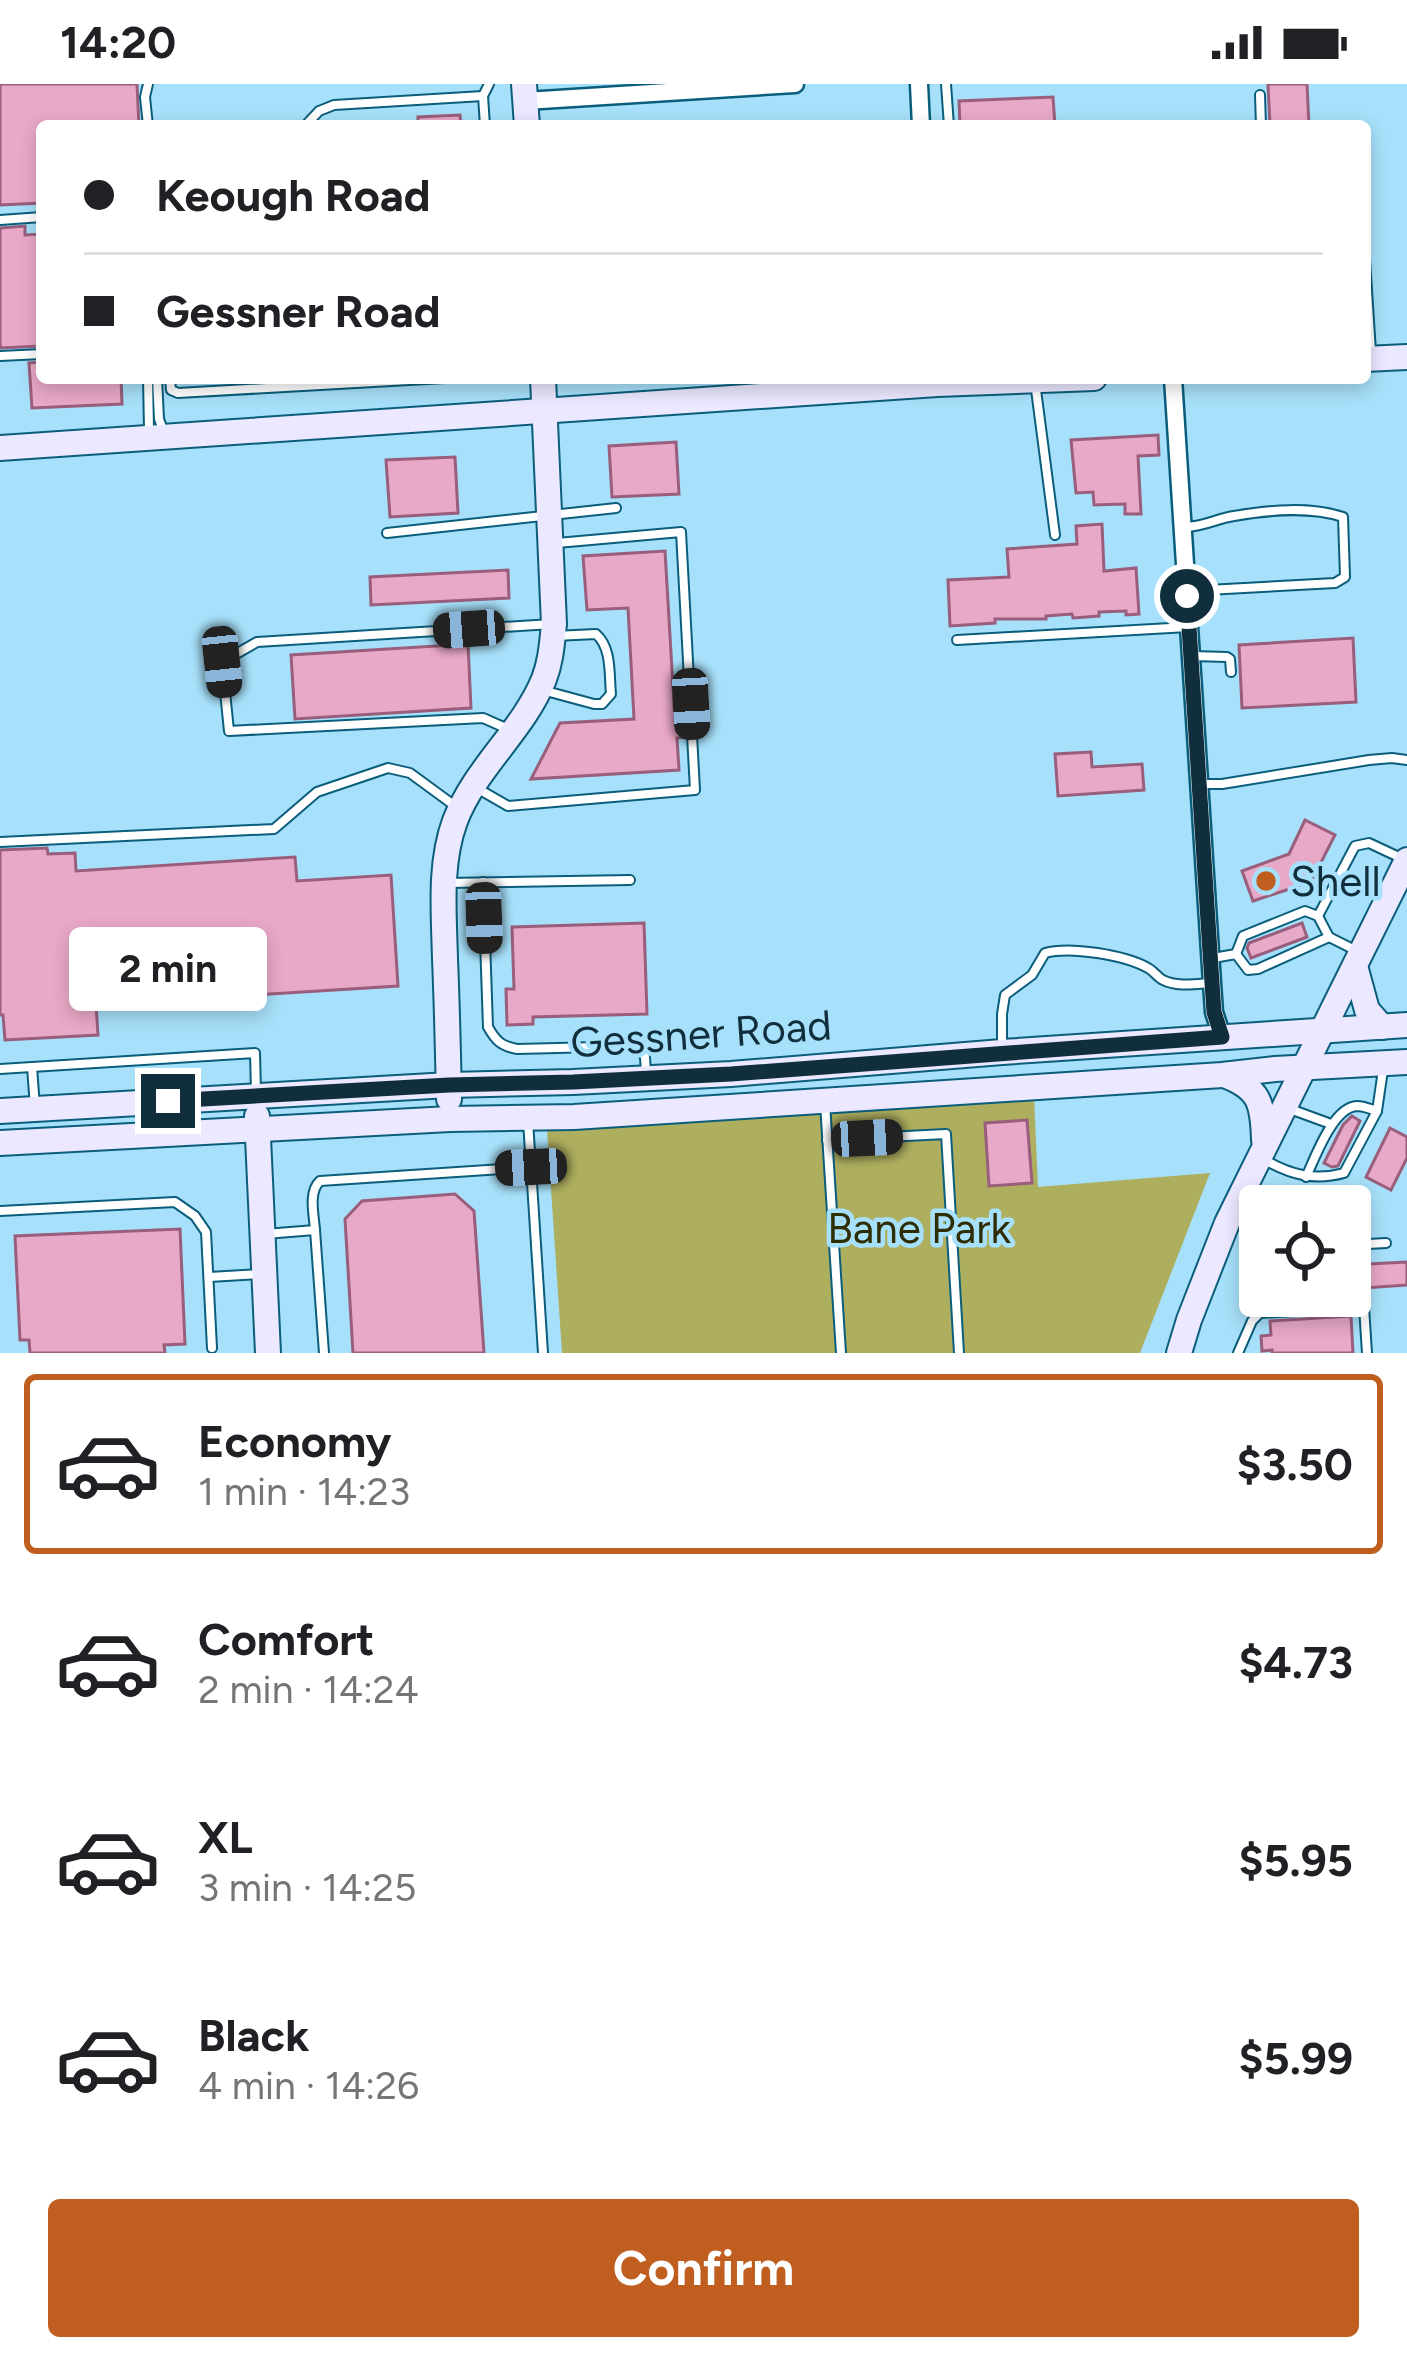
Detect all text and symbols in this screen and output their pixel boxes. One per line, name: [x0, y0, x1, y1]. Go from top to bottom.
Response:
text: 14:20: [60, 15, 176, 69]
text: Keough Road: [156, 168, 431, 222]
text: Gessner Road: [156, 284, 440, 338]
route start: [1160, 569, 1214, 623]
car: [432, 609, 506, 649]
car: [200, 624, 244, 700]
car: [671, 667, 711, 741]
place label: Shell: [1290, 856, 1381, 907]
marker: Shell: [1253, 868, 1279, 894]
car: [465, 881, 503, 955]
callout: 2 min: [69, 927, 267, 1011]
text: 2 min: [119, 945, 217, 992]
street label: Gessner Road: [569, 999, 833, 1069]
route end: [141, 1074, 195, 1128]
car: [830, 1118, 904, 1158]
car: [494, 1147, 568, 1187]
map controls: [1239, 1185, 1371, 1317]
button: locate: [1239, 1185, 1371, 1317]
park label: Bane Park: [827, 1203, 1011, 1254]
icon: car: [54, 1410, 162, 1518]
text: Economy: [198, 1414, 391, 1468]
text: $3.50: [1237, 1437, 1353, 1491]
text: 1 min · 14:23: [198, 1468, 410, 1515]
icon: car: [54, 1608, 162, 1716]
text: Comfort: [198, 1612, 374, 1666]
text: $4.73: [1238, 1635, 1353, 1689]
text: 2 min · 14:24: [198, 1666, 419, 1713]
icon: car: [54, 1806, 162, 1914]
text: XL: [198, 1810, 253, 1864]
text: $5.95: [1239, 1833, 1353, 1887]
text: 3 min · 14:25: [198, 1864, 416, 1911]
icon: car: [54, 2004, 162, 2112]
text: Black: [198, 2008, 309, 2062]
text: $5.99: [1239, 2031, 1353, 2085]
text: 4 min · 14:26: [198, 2062, 419, 2109]
button: Confirm: [48, 2199, 1359, 2337]

